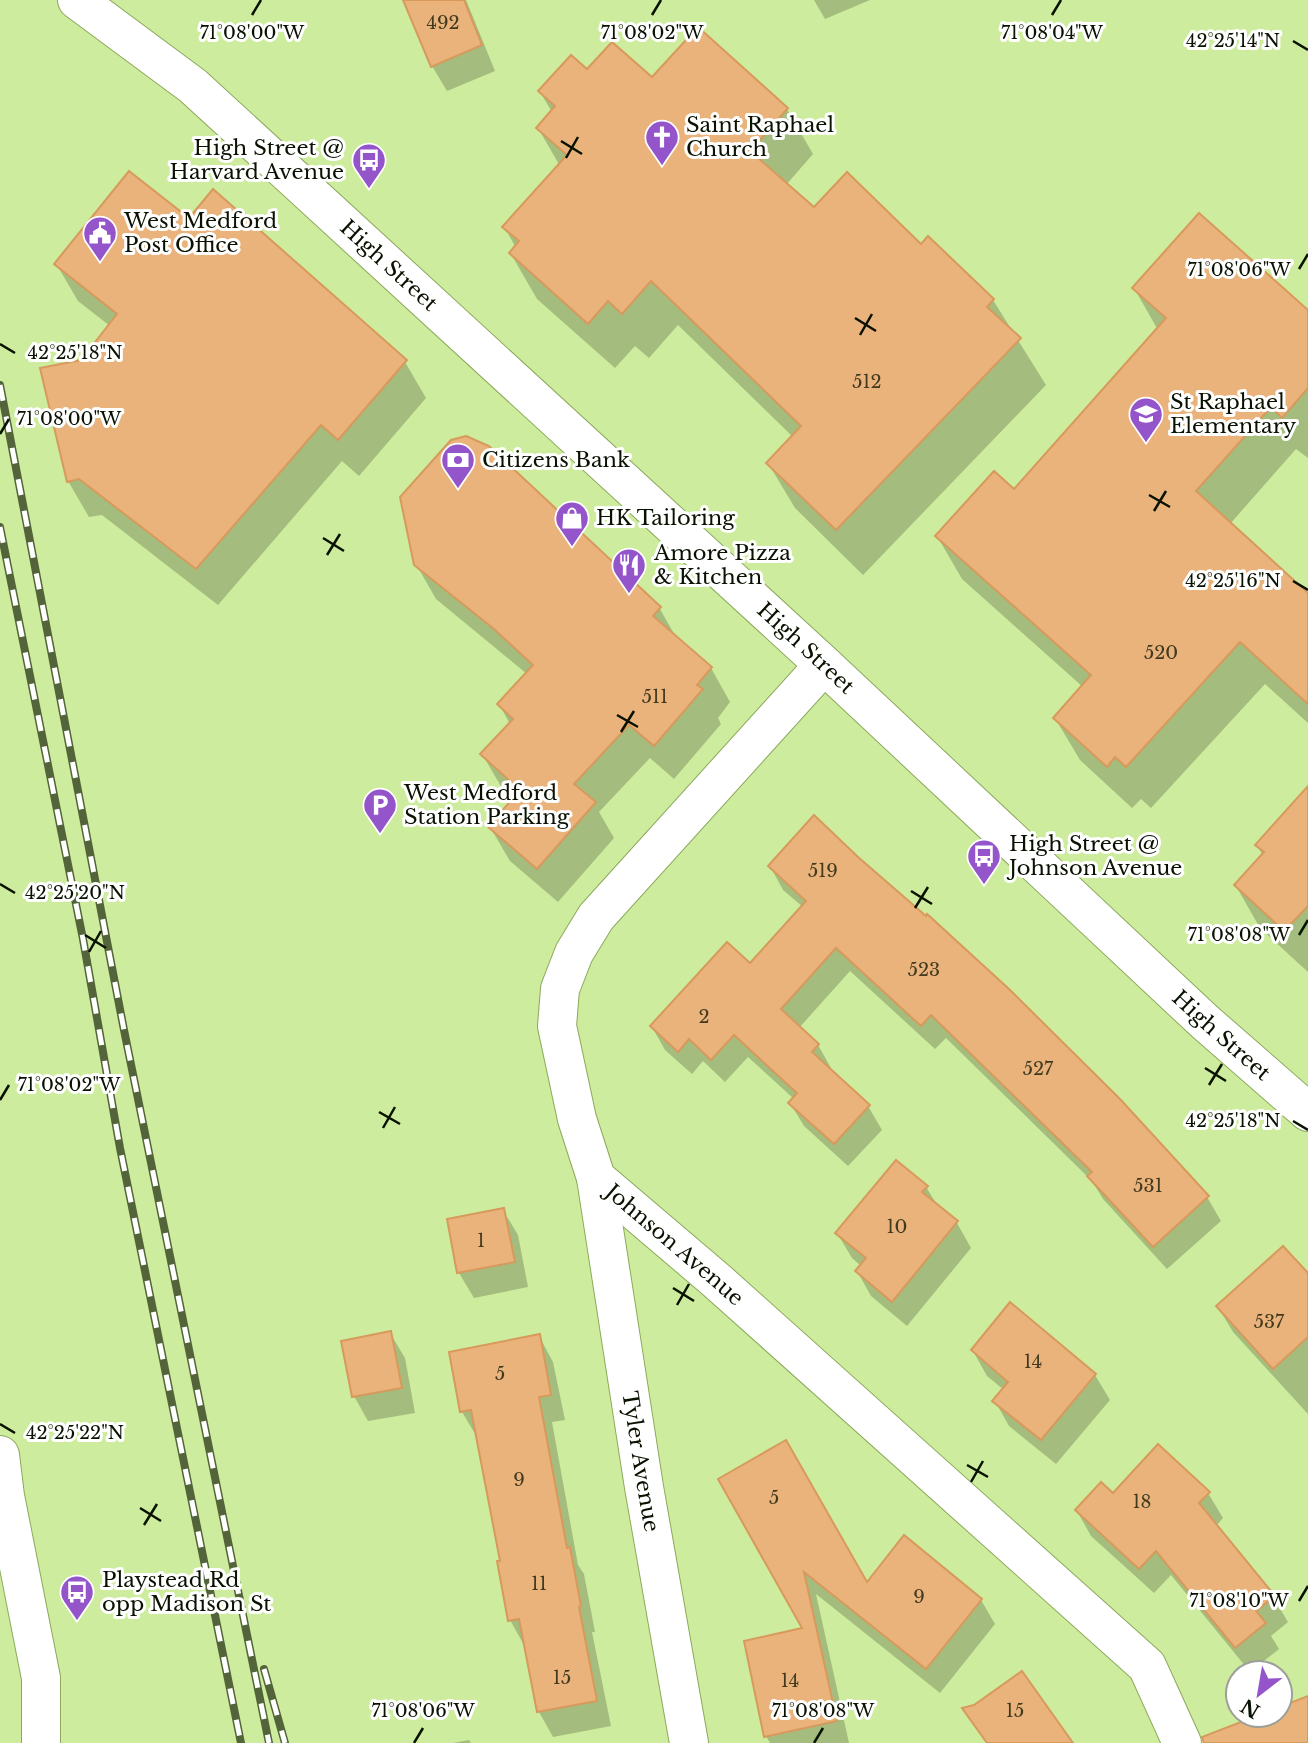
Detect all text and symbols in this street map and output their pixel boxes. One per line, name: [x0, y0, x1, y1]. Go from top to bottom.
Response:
house number: 492: [426, 12, 460, 34]
text: 71°08'00"W: [200, 22, 305, 44]
text: 71°08'02"W: [601, 22, 704, 44]
text: 71°08'04"W: [1001, 22, 1104, 44]
text: 42°25'14"N: [1186, 30, 1280, 52]
place label: Saint Raphael Church: [686, 112, 834, 162]
church icon: Saint Raphael Church: [643, 118, 681, 167]
place label: High Street @ Harvard Avenue: [170, 135, 344, 185]
bus stop icon: High Street @ Harvard Avenue: [350, 141, 388, 190]
place label: West Medford Post Office: [123, 208, 277, 258]
public building icon: West Medford Post Office: [81, 214, 119, 263]
street label: High Street: [335, 214, 443, 317]
text: 71°08'06"W: [1187, 259, 1291, 281]
text: 42°25'18"N: [28, 342, 122, 364]
house number: 512: [852, 371, 882, 393]
place label: St Raphael Elementary: [1170, 389, 1297, 439]
school or university icon: St Raphael Elementary: [1127, 395, 1165, 444]
text: 71°08'00"W: [17, 408, 122, 430]
bank icon: Citizens Bank: [439, 441, 477, 490]
place label: Citizens Bank: [482, 447, 630, 473]
shop icon: HK Tailoring: [553, 499, 591, 548]
place label: HK Tailoring: [596, 505, 735, 531]
place label: Amore Pizza & Kitchen: [653, 540, 791, 590]
restaurant icon: Amore Pizza & Kitchen: [610, 546, 648, 595]
text: 42°25'16"N: [1185, 570, 1281, 592]
street label: High Street: [752, 597, 860, 700]
house number: 520: [1144, 642, 1178, 664]
house number: 511: [642, 686, 668, 708]
place label: West Medford Station Parking: [403, 780, 570, 830]
parking icon: West Medford Station Parking: [361, 786, 399, 835]
place label: High Street @ Johnson Avenue: [1006, 831, 1182, 881]
bus stop icon: High Street @ Johnson Avenue: [965, 837, 1003, 886]
house number: 519: [808, 860, 838, 882]
text: 42°25'20"N: [25, 882, 125, 904]
text: 71°08'08"W: [1188, 924, 1291, 946]
house number: 523: [908, 959, 940, 981]
street label: High Street: [1167, 985, 1276, 1086]
house number: 2: [698, 1006, 710, 1028]
house number: 527: [1023, 1058, 1054, 1080]
text: 71°08'02"W: [18, 1074, 121, 1096]
text: 42°25'18"N: [1186, 1110, 1280, 1132]
house number: 531: [1133, 1175, 1163, 1197]
street label: Johnson Avenue: [598, 1177, 749, 1311]
house number: 10: [887, 1216, 907, 1238]
house number: 1: [477, 1230, 485, 1252]
house number: 537: [1254, 1311, 1285, 1333]
house number: 14: [1024, 1351, 1042, 1373]
house number: 5: [495, 1363, 505, 1385]
street label: Tyler Avenue: [616, 1389, 665, 1534]
text: 42°25'22"N: [26, 1422, 124, 1444]
house number: 9: [513, 1469, 525, 1491]
house number: 5: [769, 1487, 779, 1509]
house number: 18: [1133, 1491, 1151, 1513]
place label: Playstead Rd opp Madison St: [102, 1567, 271, 1617]
bus stop icon: Playstead Rd opp Madison St: [58, 1573, 96, 1622]
house number: 11: [531, 1573, 547, 1595]
house number: 9: [913, 1586, 925, 1608]
text: 71°08'10"W: [1189, 1590, 1290, 1612]
north arrow: [1224, 1659, 1294, 1729]
house number: 15: [553, 1667, 571, 1689]
house number: 14: [781, 1670, 799, 1692]
text: N: [1237, 1694, 1264, 1723]
text: 71°08'06"W: [371, 1700, 475, 1722]
text: 71°08'08"W: [772, 1700, 875, 1722]
house number: 15: [1006, 1700, 1024, 1722]

